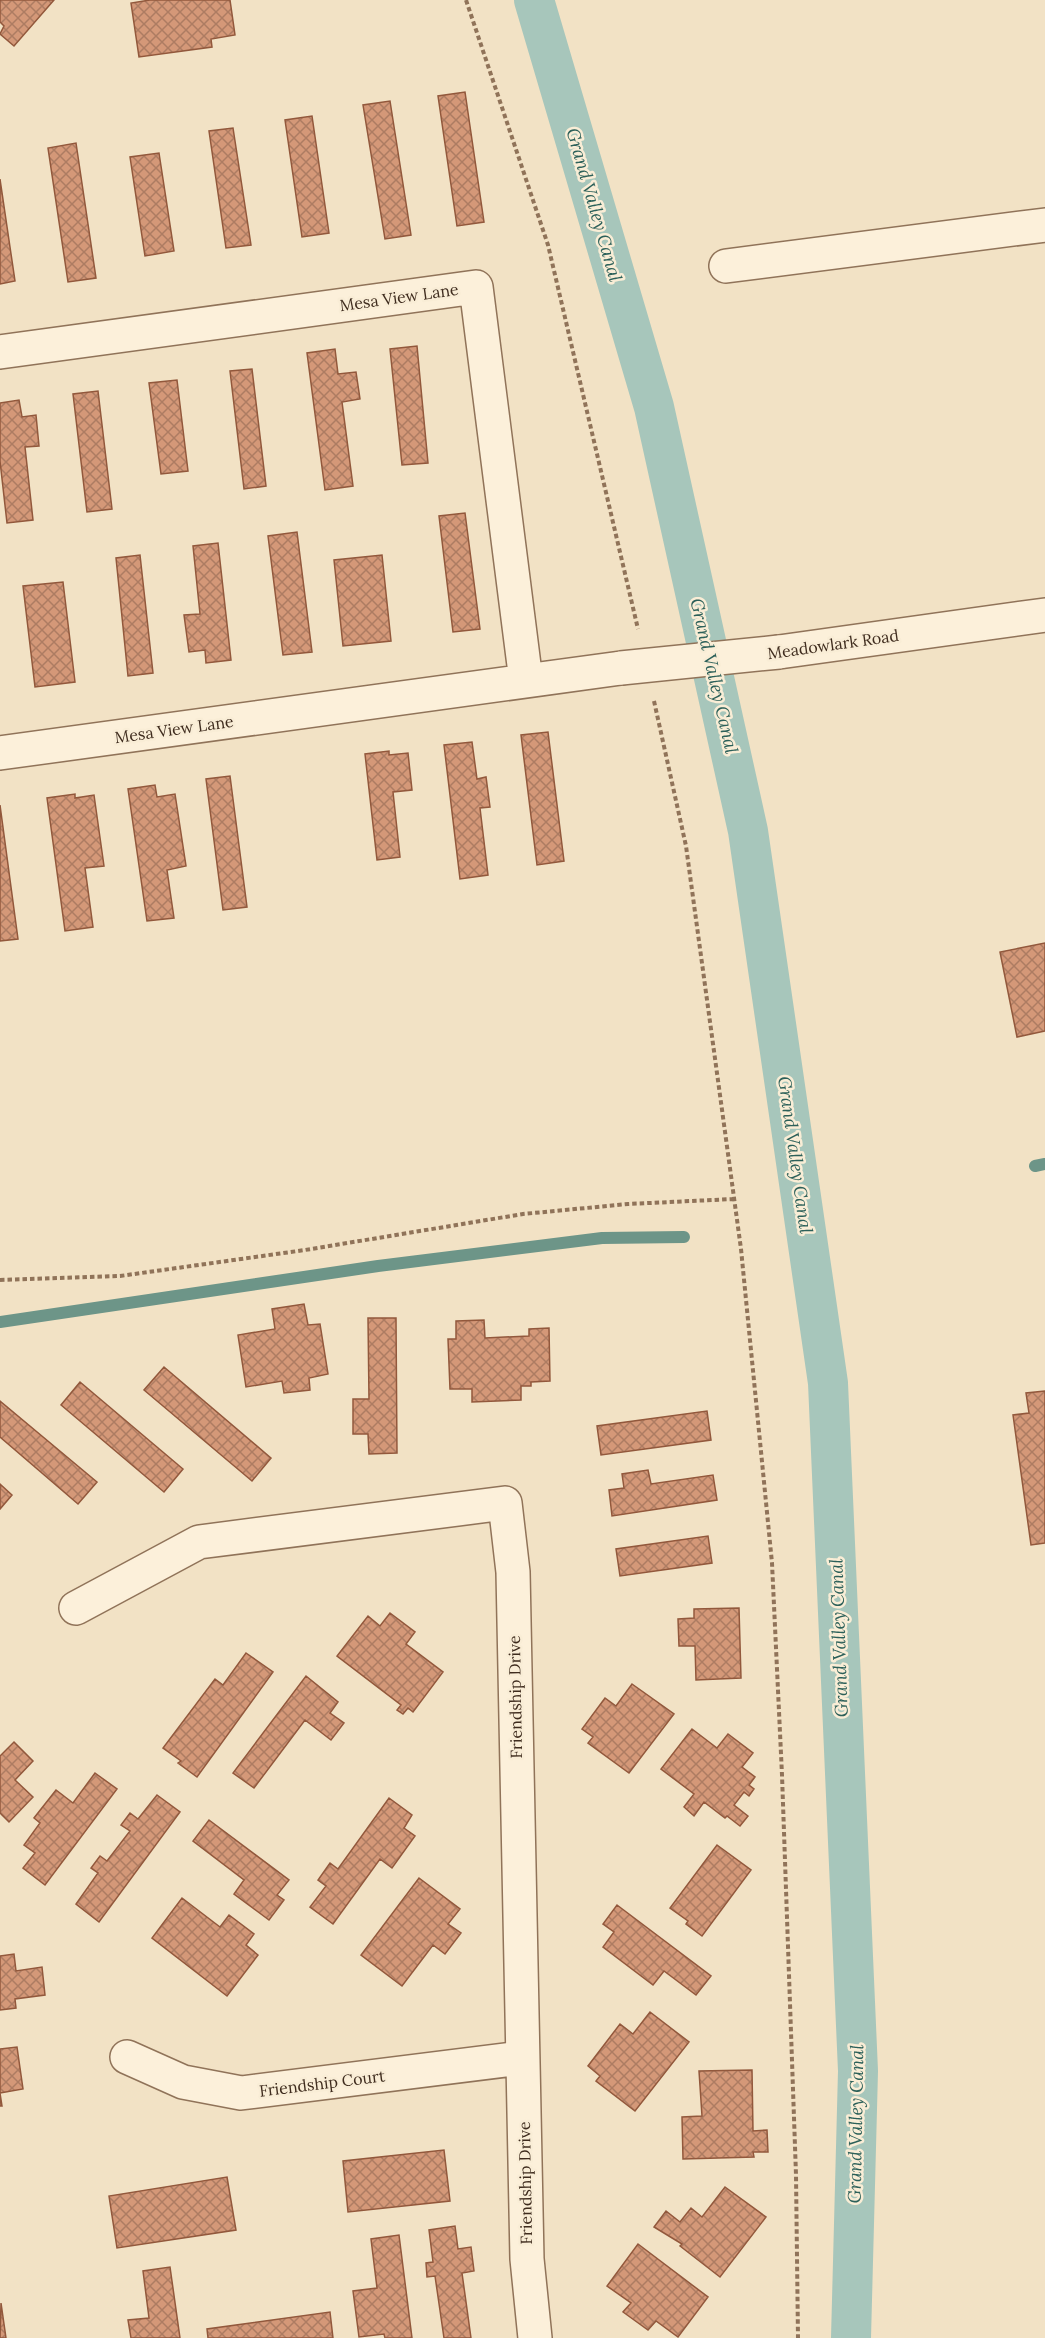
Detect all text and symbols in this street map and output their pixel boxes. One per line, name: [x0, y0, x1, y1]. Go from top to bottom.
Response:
water label: Grand Valley Canal: [562, 125, 627, 284]
street label: Mesa View Lane: [338, 279, 460, 315]
water label: Grand Valley Canal: [685, 596, 744, 756]
street label: Meadowlark Road: [766, 625, 900, 663]
street label: Mesa View Lane: [113, 711, 235, 747]
water label: Grand Valley Canal: [773, 1075, 818, 1235]
water label: Grand Valley Canal: [824, 1558, 853, 1718]
street label: Friendship Drive: [504, 1635, 526, 1759]
water label: Grand Valley Canal: [843, 2044, 868, 2204]
street label: Friendship Court: [258, 2065, 387, 2101]
street label: Friendship Drive: [514, 2121, 536, 2245]

